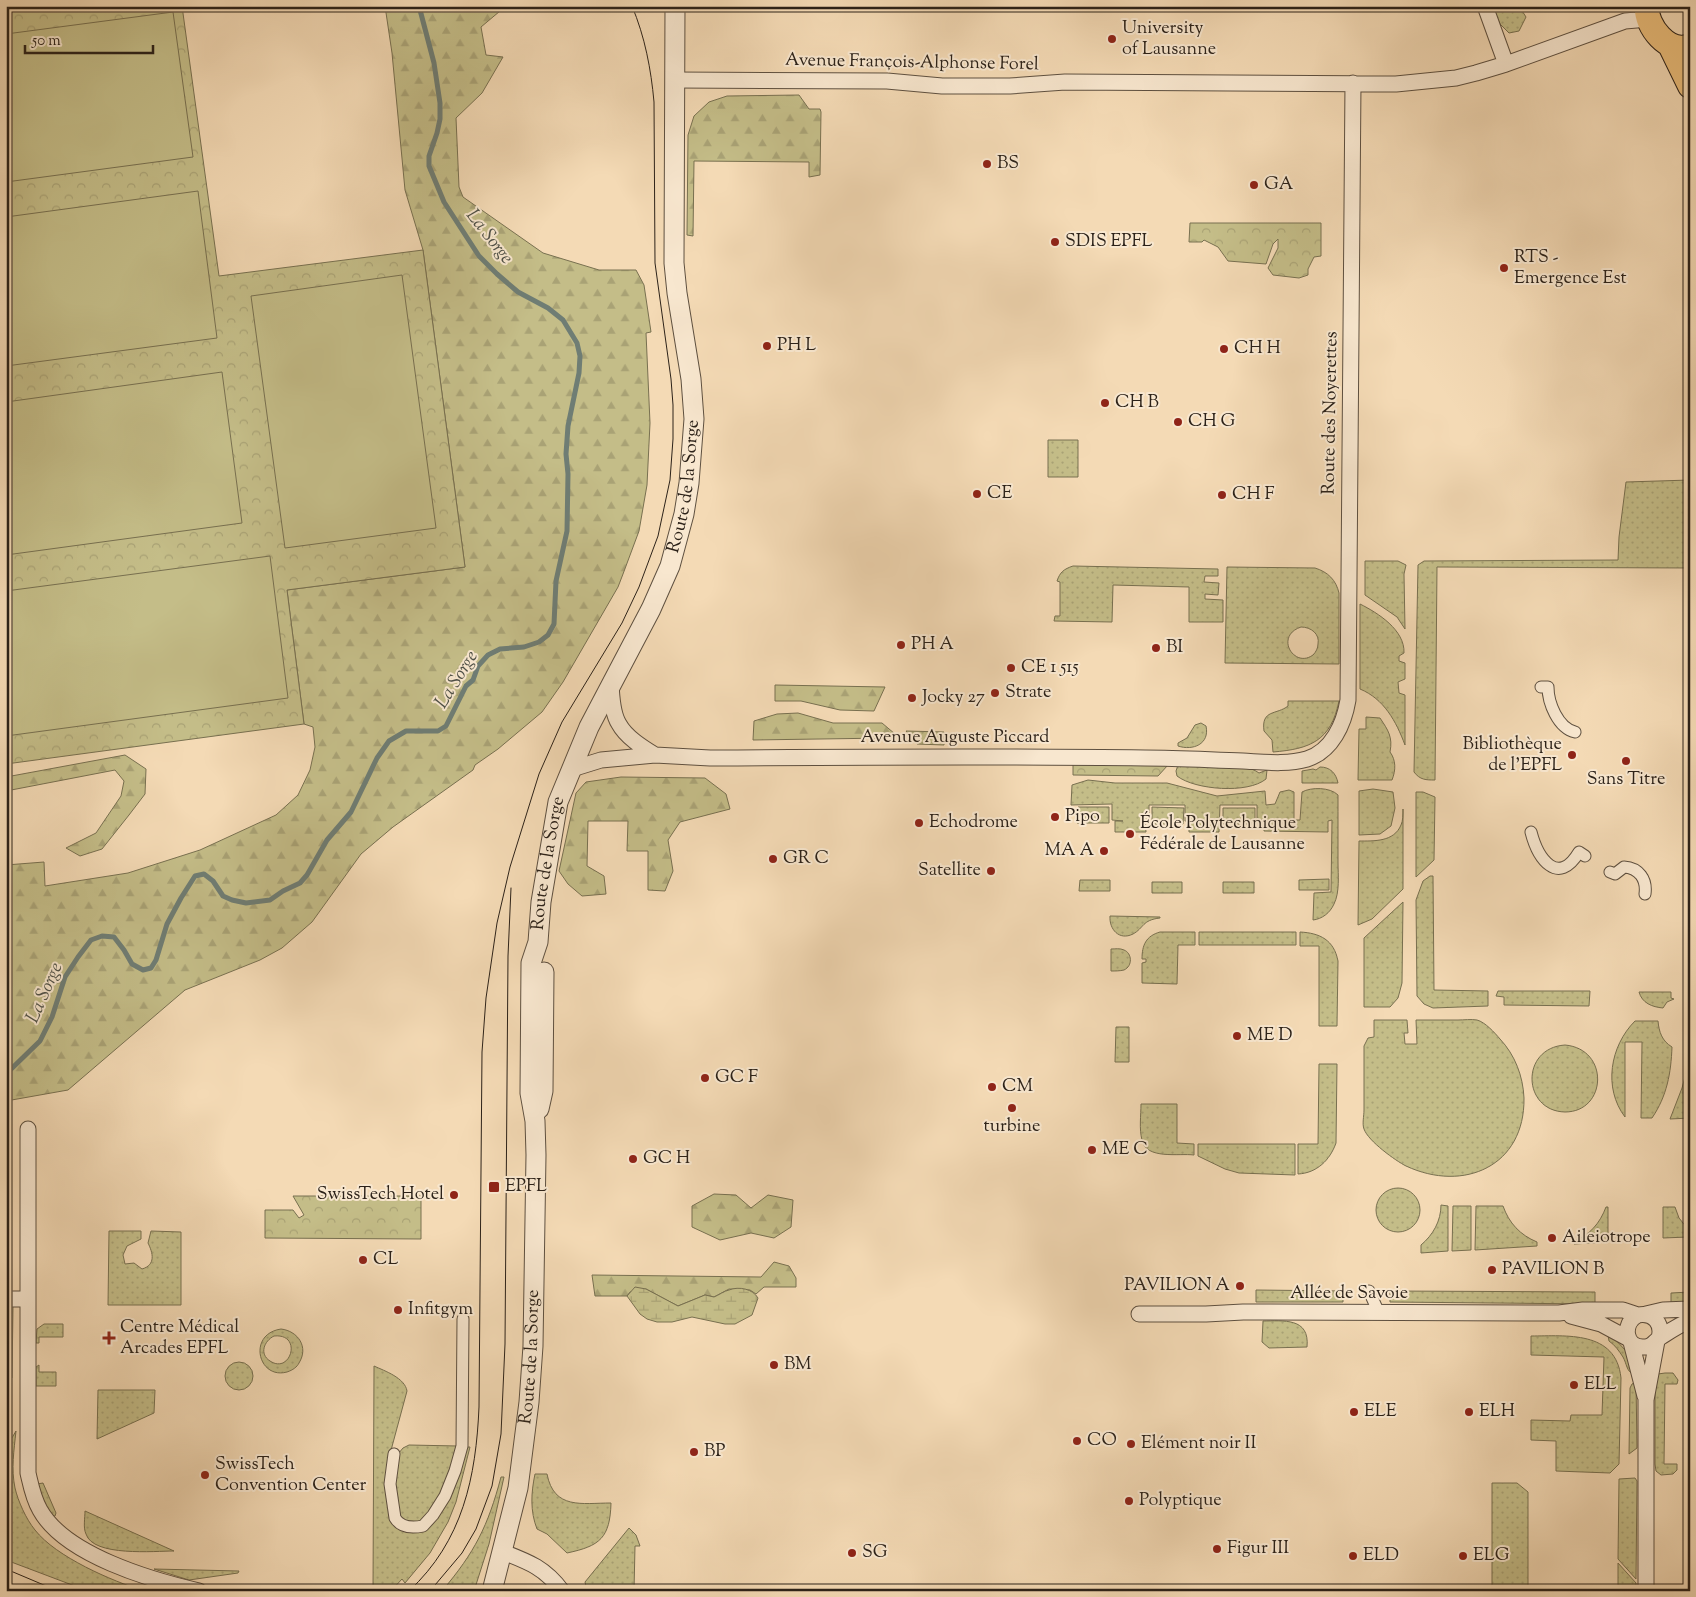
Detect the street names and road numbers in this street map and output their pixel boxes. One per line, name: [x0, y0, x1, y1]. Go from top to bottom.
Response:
street label: Avenue François-Alphonse Forel: [785, 48, 1039, 78]
street label: Route des Noyerettes: [1317, 331, 1345, 495]
street label: Route de la Sorge: [661, 419, 707, 556]
street label: Avenue Auguste Piccard: [860, 725, 1050, 751]
street label: Route de la Sorge: [526, 792, 572, 931]
street label: Allée de Savoie: [1290, 1281, 1408, 1307]
street label: Route de la Sorge: [513, 1289, 547, 1426]

